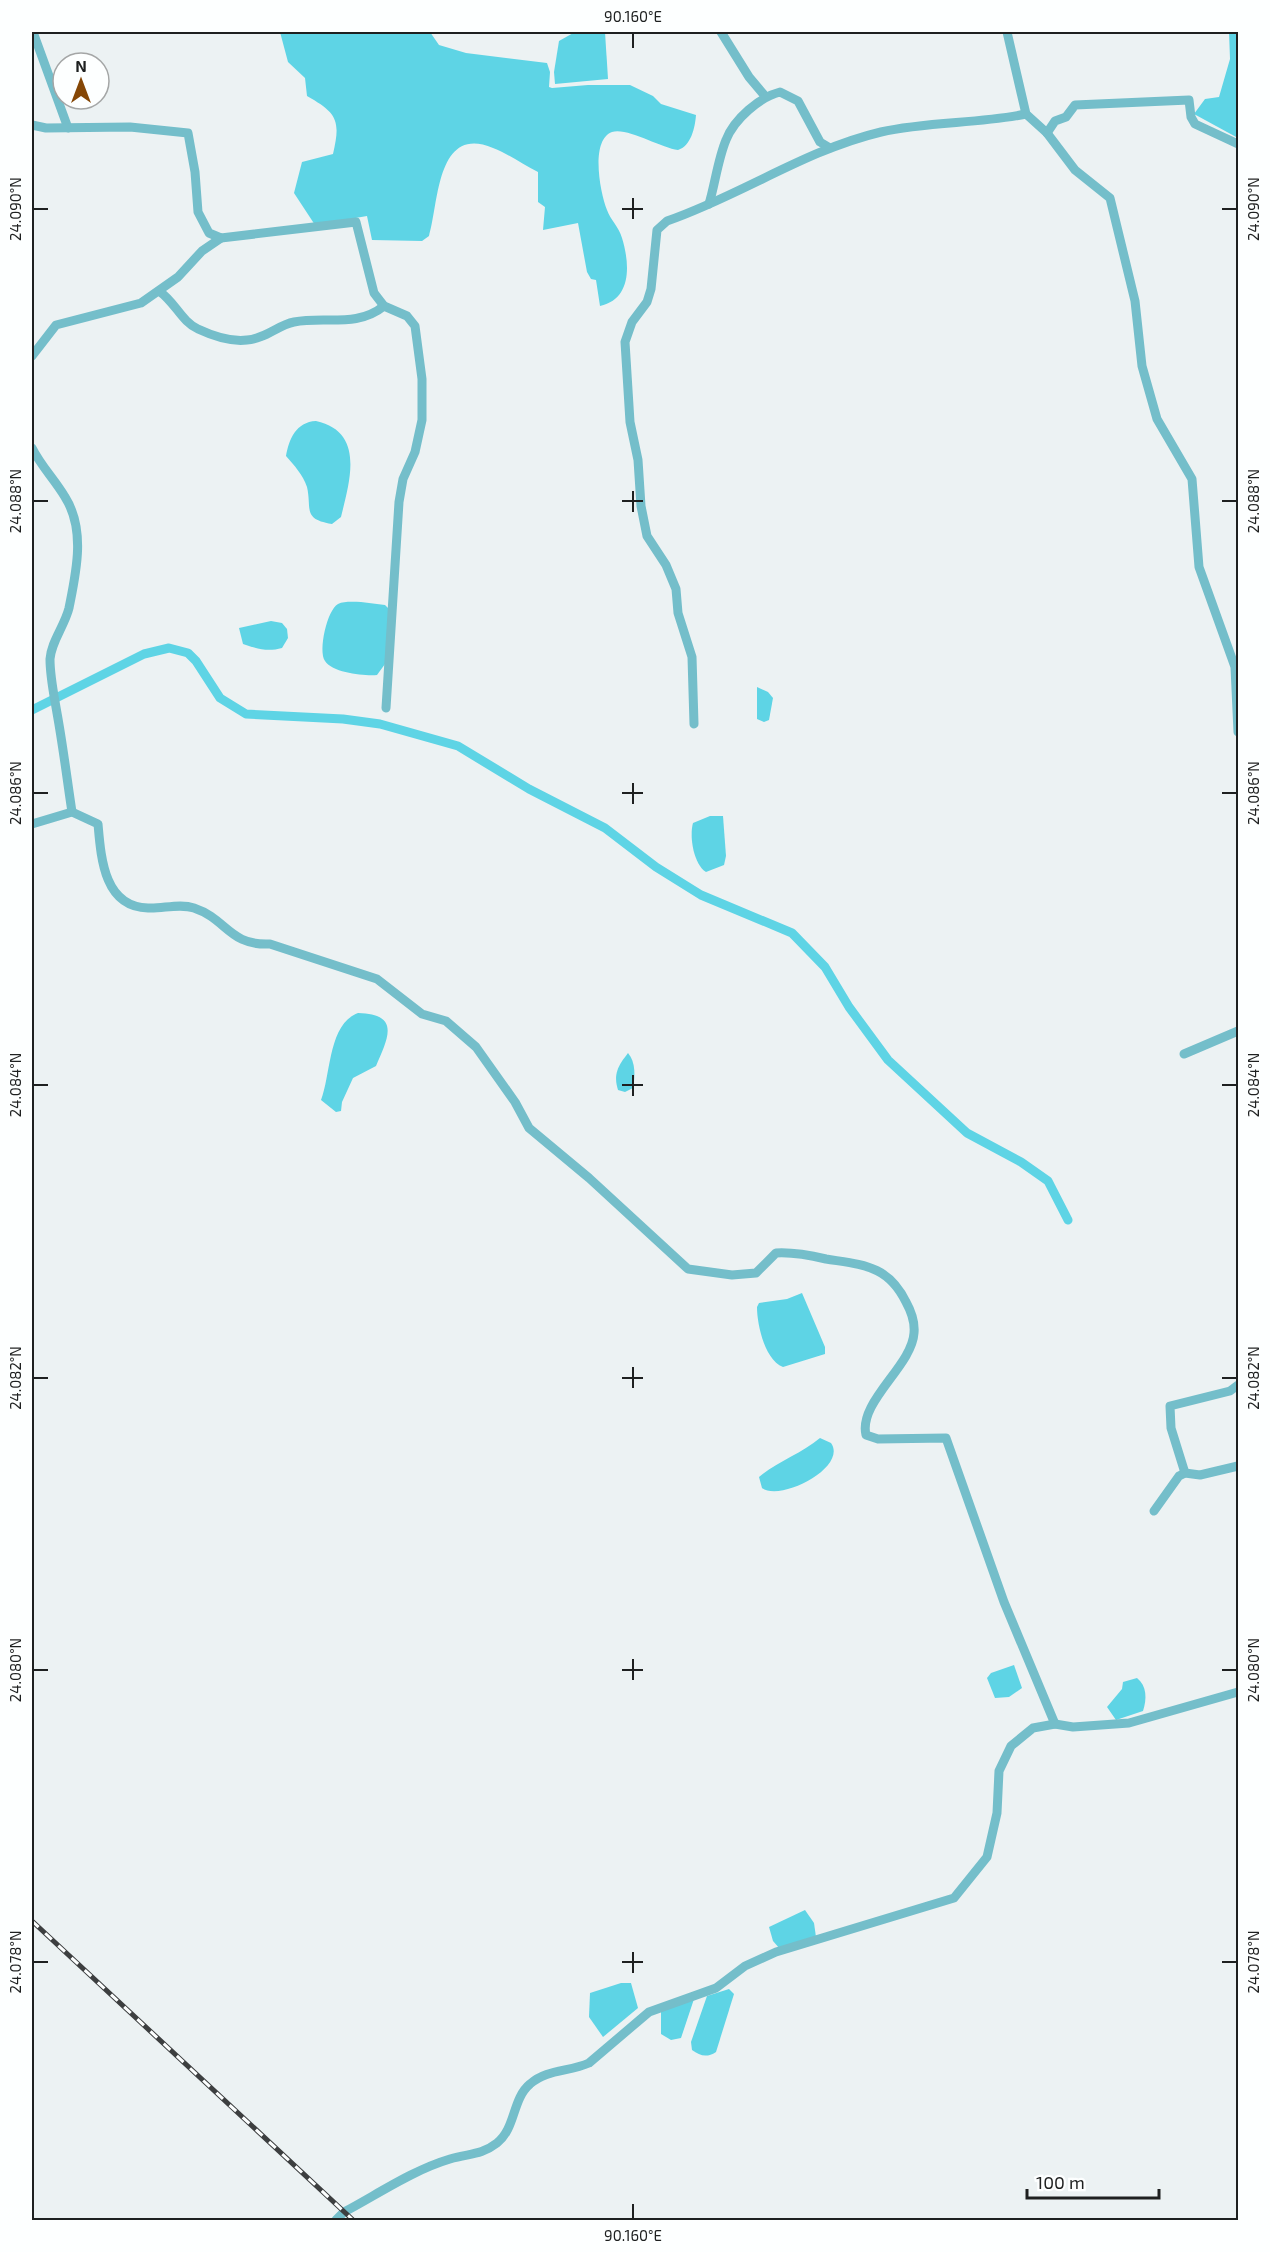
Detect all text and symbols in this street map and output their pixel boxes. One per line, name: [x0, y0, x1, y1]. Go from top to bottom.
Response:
text: 90.160°E: [604, 7, 662, 25]
north arrow: [51, 51, 111, 111]
text: N: [75, 56, 87, 75]
text: 24.090°N: [6, 177, 24, 241]
text: 24.090°N: [1244, 177, 1262, 241]
text: 24.088°N: [6, 469, 24, 533]
text: 24.088°N: [1244, 469, 1262, 533]
text: 24.086°N: [6, 761, 24, 825]
text: 24.086°N: [1244, 761, 1262, 825]
text: 24.084°N: [6, 1053, 24, 1117]
text: 24.084°N: [1244, 1053, 1262, 1117]
text: 24.082°N: [6, 1346, 24, 1410]
text: 24.082°N: [1244, 1346, 1262, 1410]
text: 24.080°N: [6, 1638, 24, 1702]
text: 24.080°N: [1244, 1638, 1262, 1702]
text: 24.078°N: [6, 1931, 24, 1993]
text: 24.078°N: [1244, 1931, 1262, 1993]
scale bar: [1027, 2162, 1159, 2200]
text: 100 m: [1036, 2171, 1085, 2193]
text: 90.160°E: [604, 2226, 662, 2244]

